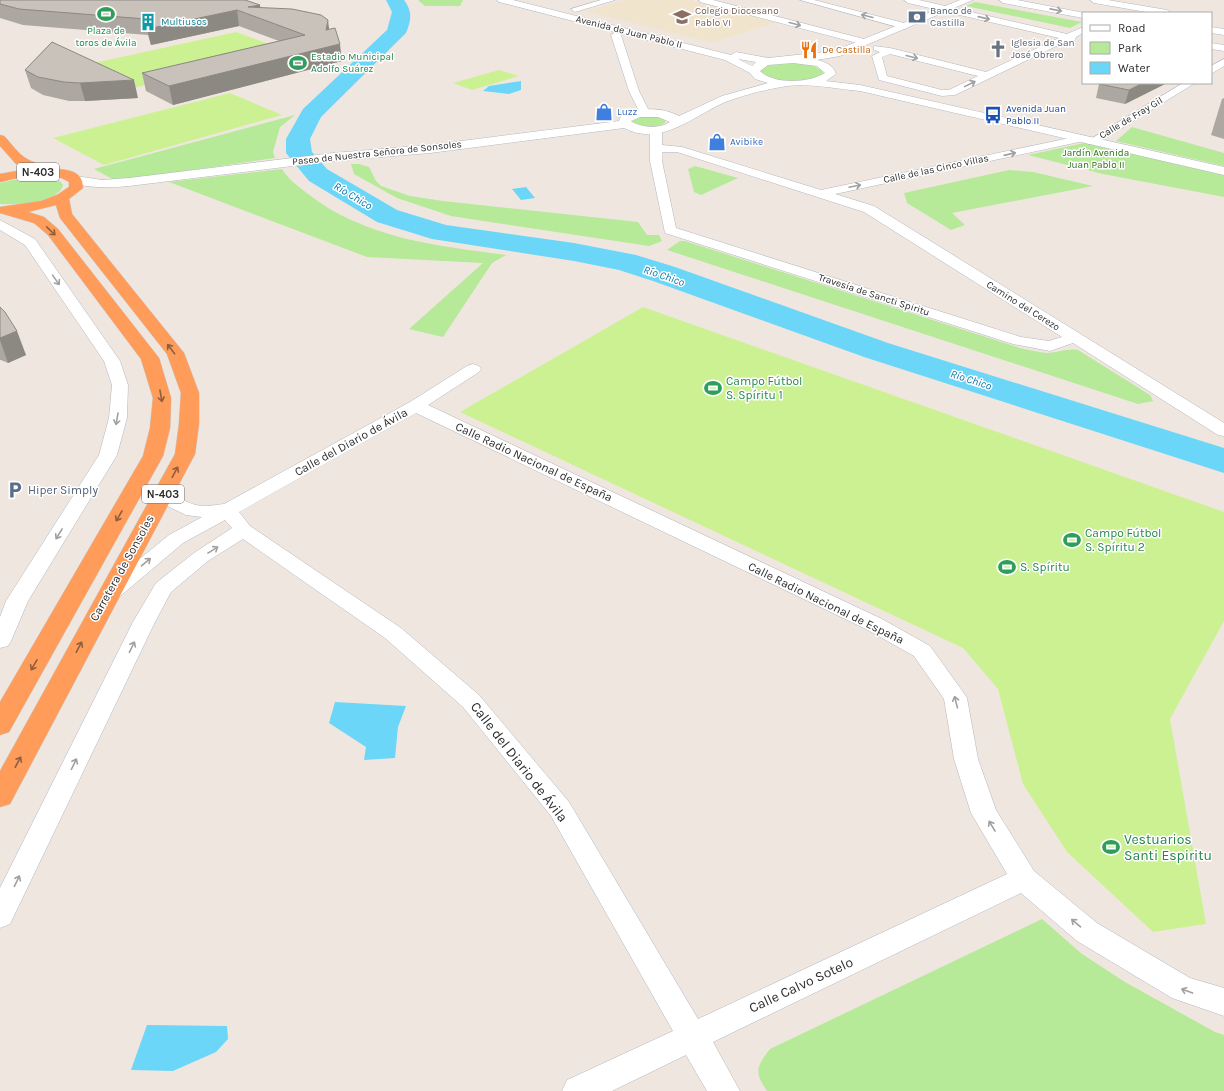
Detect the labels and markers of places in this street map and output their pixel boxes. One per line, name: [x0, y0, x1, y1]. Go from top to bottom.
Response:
sports icon: Plaza de toros de Ávila: [96, 4, 116, 24]
place label: Colegio Diocesano Pablo VI: [695, 5, 779, 29]
place label: Banco de Castilla: [930, 5, 972, 29]
school or university icon: Colegio Diocesano Pablo VI: [672, 7, 692, 27]
bank icon: Banco de Castilla: [907, 7, 927, 27]
building icon: Multiusos: [138, 12, 158, 32]
place label: Multiusos: [161, 16, 207, 28]
place label: Plaza de toros de Ávila: [75, 25, 137, 49]
place label: Iglesia de San José Obrero: [1011, 37, 1075, 61]
church icon: Iglesia de San José Obrero: [988, 39, 1008, 59]
restaurant icon: De Castilla: [799, 40, 819, 60]
place label: De Castilla: [822, 44, 871, 56]
place label: Estadio Municipal Adolfo Suárez: [311, 51, 394, 75]
sports icon: Estadio Municipal Adolfo Suárez: [288, 53, 308, 73]
shop icon: Luzz: [594, 102, 614, 122]
place label: Avenida Juan Pablo II: [1006, 103, 1066, 127]
bus stop icon: Avenida Juan Pablo II: [983, 105, 1003, 125]
place label: Luzz: [617, 106, 637, 118]
shop icon: Avibike: [707, 132, 727, 152]
place label: Avibike: [730, 136, 763, 148]
place label: Campo Fútbol S. Spíritu 1: [726, 374, 802, 402]
sports icon: Campo Fútbol S. Spíritu 1: [703, 378, 723, 398]
parking icon: Hiper Simply: [5, 480, 25, 500]
place label: Hiper Simply: [28, 483, 98, 497]
place label: Campo Fútbol S. Spíritu 2: [1085, 526, 1161, 554]
sports icon: Campo Fútbol S. Spíritu 2: [1062, 530, 1082, 550]
sports icon: S. Spíritu: [997, 557, 1017, 577]
place label: S. Spíritu: [1020, 560, 1070, 574]
place label: Vestuarios Santi Espiritu: [1124, 831, 1212, 864]
sports icon: Vestuarios Santi Espiritu: [1101, 837, 1121, 857]

